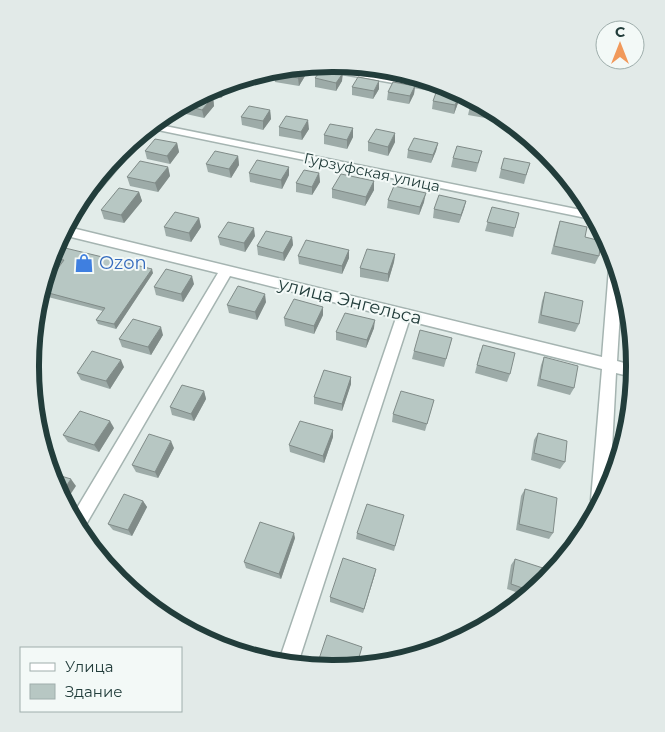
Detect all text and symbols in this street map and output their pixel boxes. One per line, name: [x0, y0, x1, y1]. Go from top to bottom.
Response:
north arrow: [595, 20, 645, 70]
text: С: [615, 23, 625, 41]
street label: Гурзуфская улица: [302, 148, 442, 196]
shop icon: Ozon: [73, 252, 95, 274]
place label: Ozon: [99, 252, 147, 274]
street label: улица Энгельса: [275, 272, 424, 329]
legend: [20, 647, 182, 712]
text: Улица: [65, 657, 113, 676]
text: Здание: [65, 682, 123, 701]

